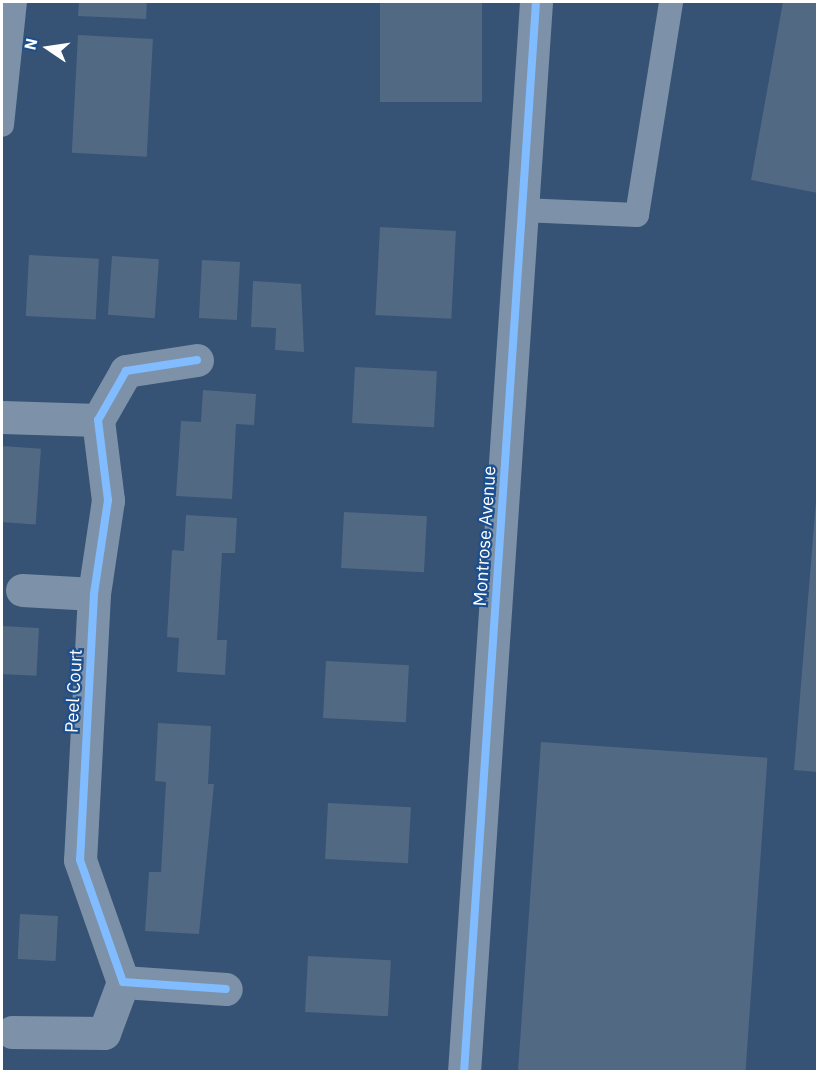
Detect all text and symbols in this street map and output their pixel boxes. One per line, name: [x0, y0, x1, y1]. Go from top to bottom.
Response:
north arrow: [18, 18, 78, 78]
text: N: [19, 36, 42, 52]
street label: Montrose Avenue: [469, 465, 501, 607]
street label: Peel Court: [61, 649, 87, 733]

